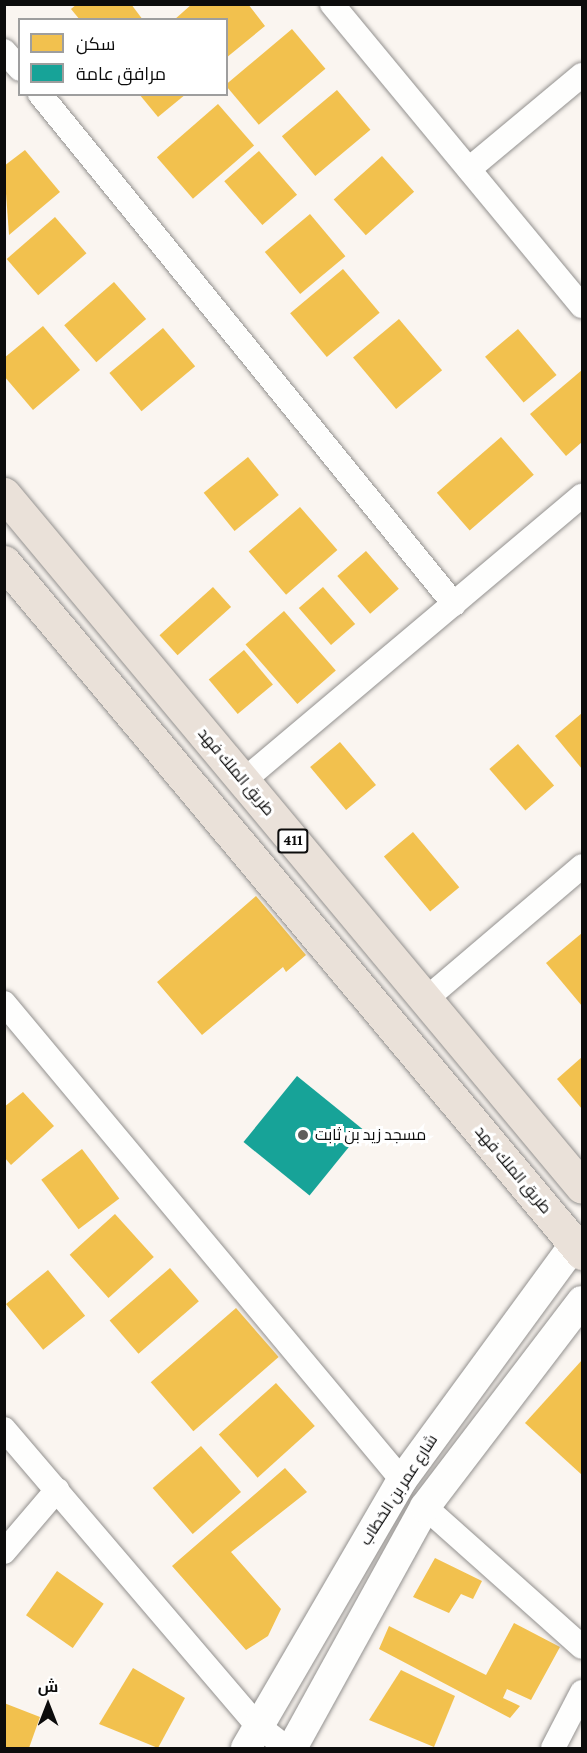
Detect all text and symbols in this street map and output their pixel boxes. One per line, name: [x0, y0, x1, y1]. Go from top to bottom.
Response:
legend: [18, 18, 228, 96]
text: سكن: [76, 34, 115, 54]
text: مرافق عامة: [76, 64, 166, 84]
street label: طريق الملك فهد: [194, 724, 278, 820]
road number: 411: [276, 829, 310, 853]
street label: طريق الملك فهد: [471, 1122, 555, 1218]
place label: مسجد زيد بن ثابت: [315, 1125, 426, 1145]
marker: مسجد زيد بن ثابت: [296, 1128, 310, 1142]
street label: شارع عمر بن الخطاب: [356, 1431, 442, 1549]
north arrow: [18, 1675, 78, 1735]
text: ش: [38, 1678, 58, 1695]

